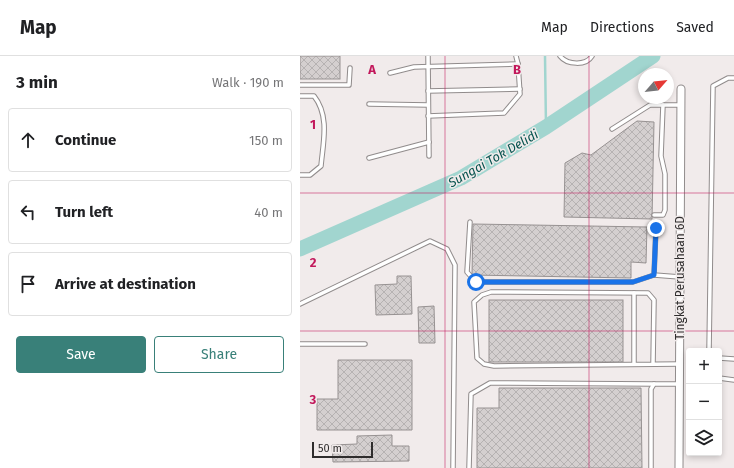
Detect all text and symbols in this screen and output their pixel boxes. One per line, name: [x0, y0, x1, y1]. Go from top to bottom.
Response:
text: Map: [20, 16, 57, 39]
text: Map: [541, 19, 568, 36]
text: Directions: [590, 19, 654, 36]
text: Saved: [676, 19, 714, 36]
text: A: [367, 62, 376, 77]
text: B: [513, 62, 521, 77]
north arrow: [638, 68, 674, 104]
text: 3 min: [16, 72, 58, 93]
text: Walk · 190 m: [212, 75, 284, 90]
text: 1: [310, 117, 316, 132]
water label: Sungai Tok Delidi: [445, 126, 541, 191]
icon: ahead: [17, 129, 39, 151]
text: Continue: [55, 131, 116, 149]
text: 150 m: [249, 133, 283, 148]
icon: left: [17, 201, 39, 223]
text: Turn left: [55, 203, 113, 221]
text: 40 m: [254, 205, 283, 220]
street label: Tingkat Perusahaan 6D: [673, 216, 687, 340]
route end: [647, 219, 665, 237]
text: 2: [310, 255, 317, 270]
icon: arrive: [17, 273, 39, 295]
route start: [467, 273, 485, 291]
text: Arrive at destination: [55, 275, 196, 293]
button: Save: [16, 336, 146, 373]
button: Share: [154, 336, 284, 373]
map controls: [686, 348, 722, 456]
button: +: [686, 348, 722, 384]
button: −: [686, 384, 722, 420]
text: 3: [309, 392, 317, 407]
button: layers: [686, 420, 722, 456]
scale bar: [312, 440, 373, 459]
text: 50 m: [318, 442, 342, 455]

